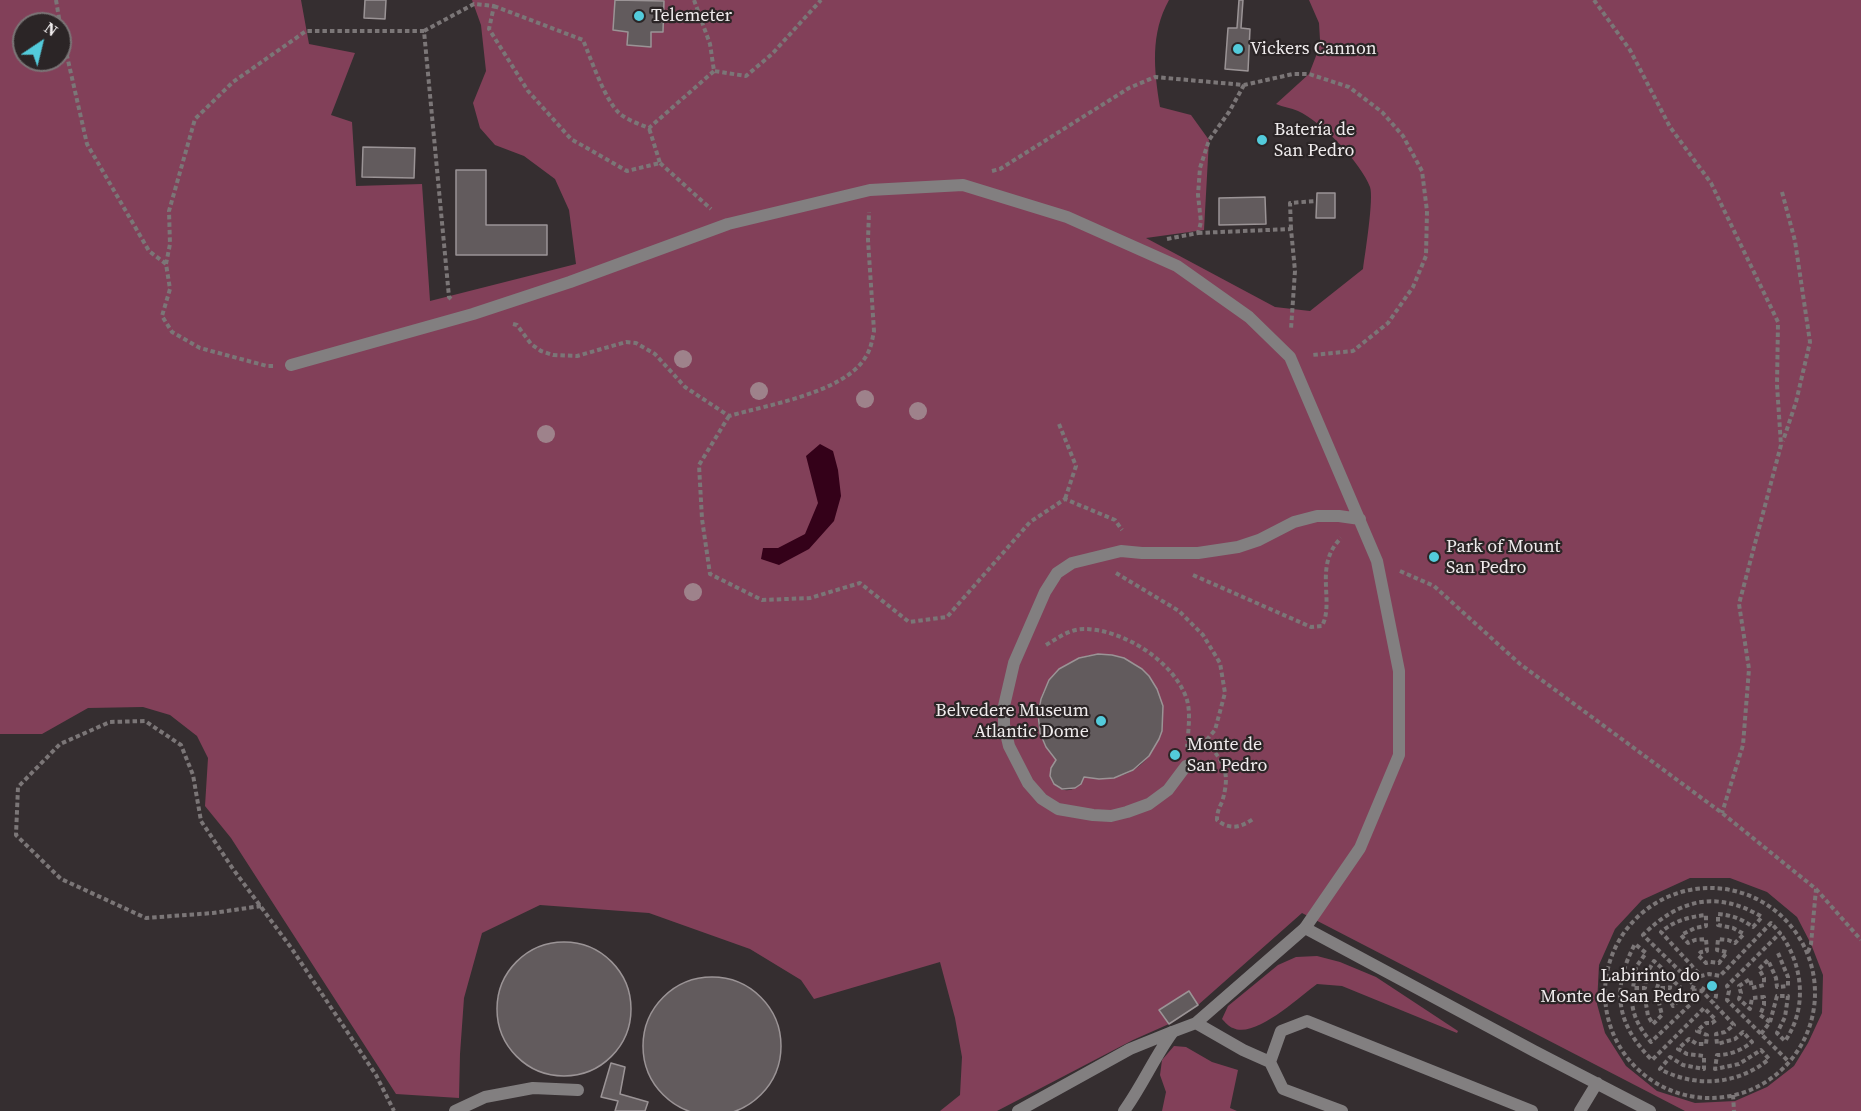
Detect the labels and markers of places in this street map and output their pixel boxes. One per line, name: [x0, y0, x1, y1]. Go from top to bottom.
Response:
place label: Telemeter: [651, 5, 732, 27]
marker: Telemeter: [632, 9, 646, 23]
place label: Vickers Cannon: [1250, 38, 1377, 60]
marker: Vickers Cannon: [1231, 42, 1245, 56]
place label: Batería de San Pedro: [1274, 119, 1355, 162]
marker: Batería de San Pedro: [1255, 133, 1269, 147]
place label: Park of Mount San Pedro: [1446, 536, 1560, 578]
marker: Park of Mount San Pedro: [1427, 550, 1441, 564]
place label: Belvedere Museum Atlantic Dome: [935, 700, 1089, 742]
marker: Belvedere Museum Atlantic Dome: [1094, 714, 1108, 728]
place label: Monte de San Pedro: [1187, 734, 1267, 777]
marker: Monte de San Pedro: [1168, 748, 1182, 762]
place label: Labirinto do Monte de San Pedro: [1540, 965, 1700, 1008]
marker: Labirinto do Monte de San Pedro: [1705, 979, 1719, 993]

